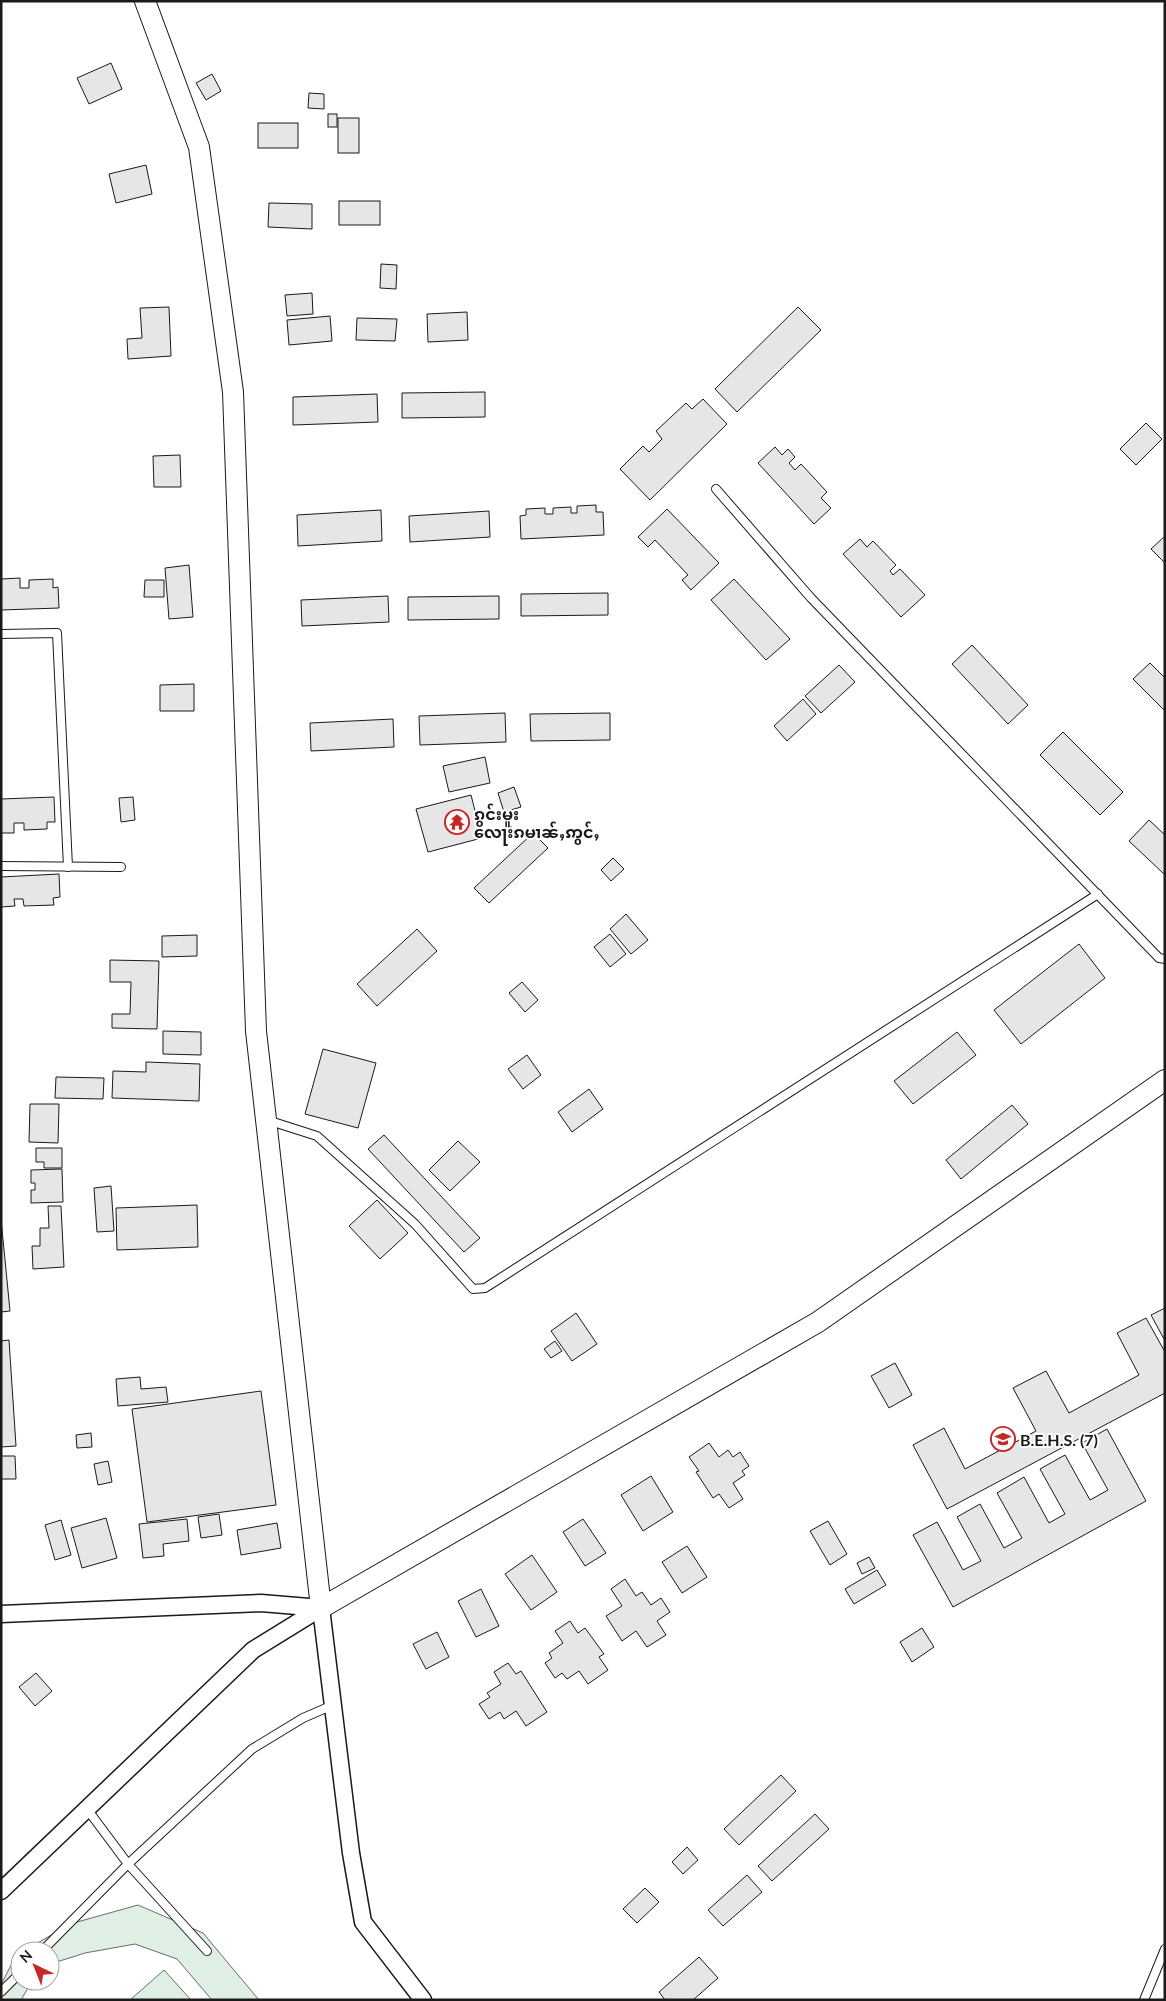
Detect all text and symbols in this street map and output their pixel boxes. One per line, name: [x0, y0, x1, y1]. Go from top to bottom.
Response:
place label: ၵွင်းမူး လေႃးၵမၢၼ်ႇဢွင်ႇ: [474, 803, 600, 846]
temple icon: ၵွင်းမူး လေႃးၵမၢၼ်ႇဢွင်ႇ: [444, 809, 470, 835]
school or university icon: B.E.H.S. (7): [990, 1426, 1016, 1452]
place label: B.E.H.S. (7): [1020, 1430, 1098, 1449]
north arrow: [10, 1941, 60, 1991]
text: N: [16, 1946, 36, 1966]

